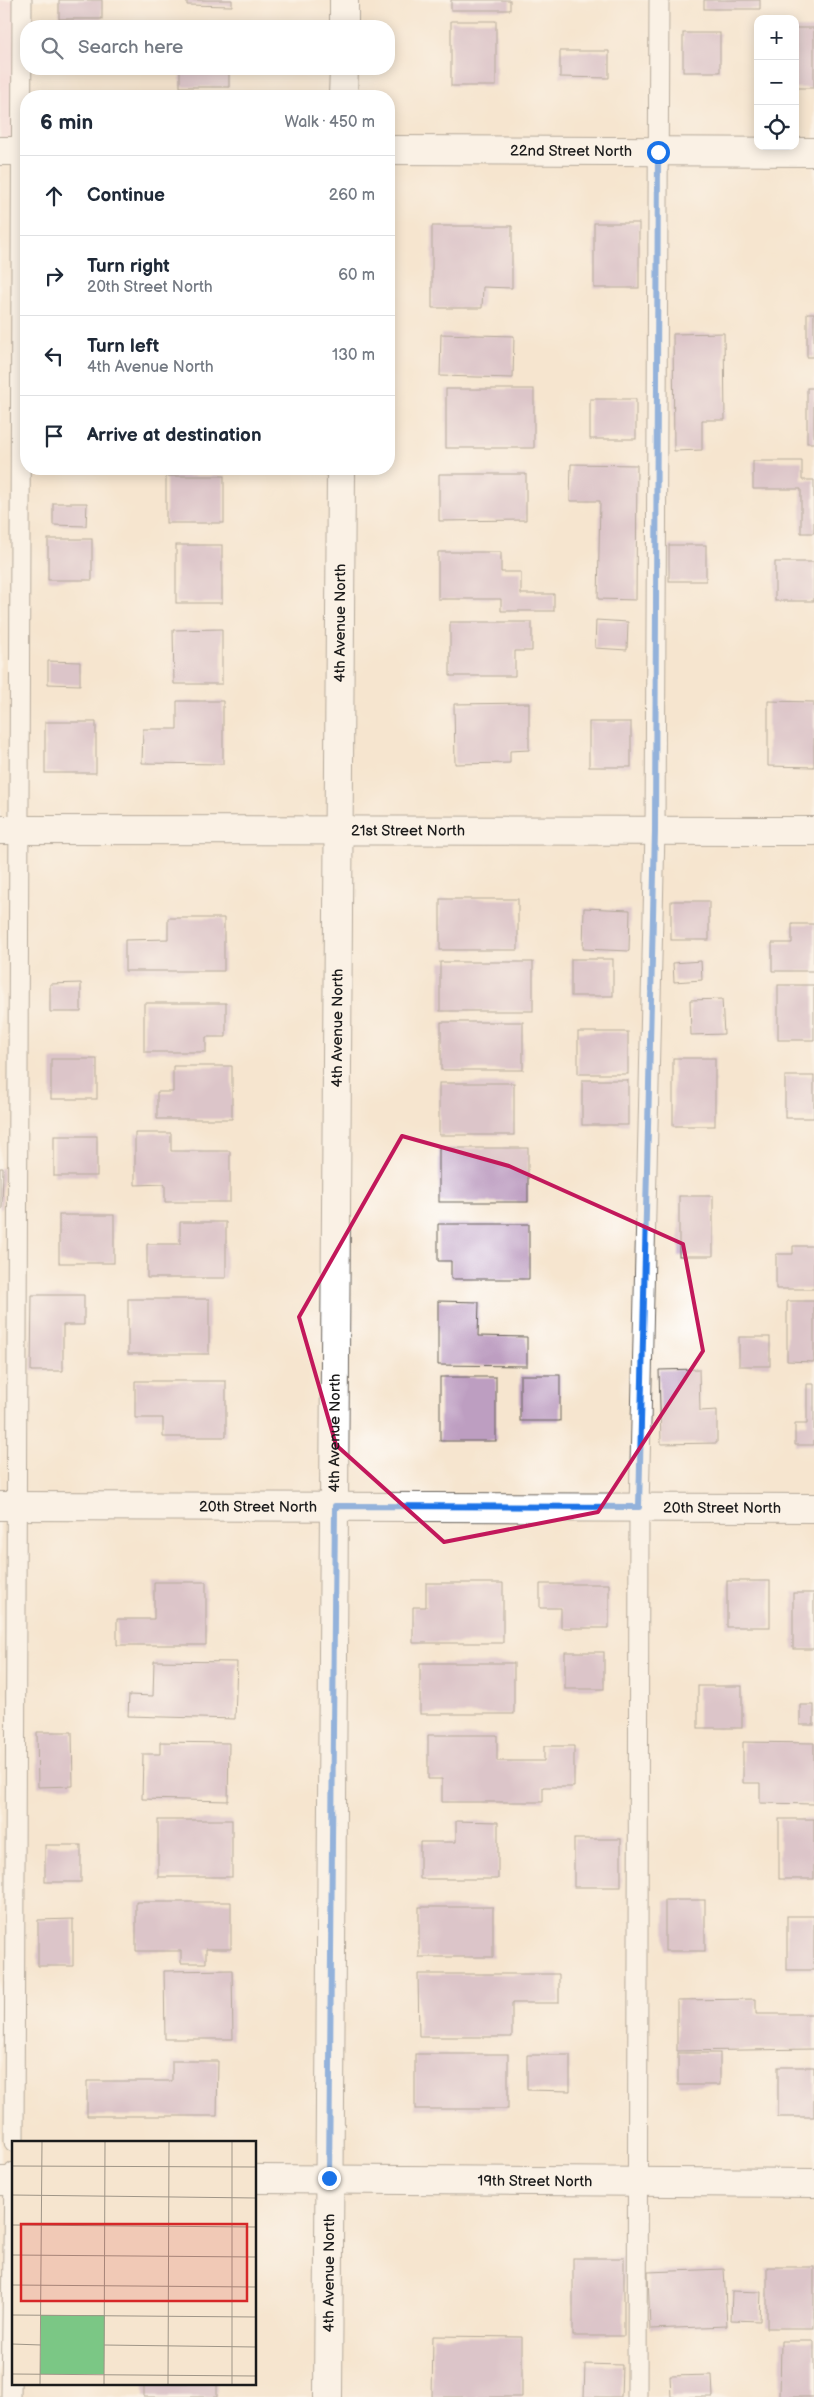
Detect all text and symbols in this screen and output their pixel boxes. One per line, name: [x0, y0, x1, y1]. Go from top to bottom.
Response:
map controls: [754, 15, 799, 150]
button: +: [754, 15, 799, 60]
search box: [20, 20, 395, 75]
icon: search: [38, 34, 66, 62]
text: Search here: [78, 36, 183, 59]
button: −: [754, 60, 799, 105]
button: locate: [754, 105, 799, 150]
text: 6 min: [40, 110, 93, 135]
text: Walk · 450 m: [285, 113, 375, 132]
street label: 22nd Street North: [510, 141, 632, 161]
route start: [647, 141, 670, 164]
icon: ahead: [40, 182, 68, 210]
text: Continue: [87, 184, 165, 207]
text: 260 m: [329, 186, 375, 205]
text: Turn right: [87, 255, 170, 278]
icon: right: [40, 262, 68, 290]
text: 60 m: [338, 266, 375, 285]
text: 20th Street North: [87, 278, 213, 297]
text: Turn left: [87, 335, 159, 358]
icon: left: [40, 342, 68, 370]
text: 130 m: [332, 346, 375, 365]
text: 4th Avenue North: [87, 358, 214, 377]
icon: arrive: [40, 422, 68, 450]
text: Arrive at destination: [87, 424, 262, 447]
street label: 4th Avenue North: [330, 564, 350, 683]
street label: 21st Street North: [351, 821, 465, 840]
street label: 4th Avenue North: [327, 969, 347, 1088]
street label: 4th Avenue North: [325, 1374, 344, 1493]
street label: 20th Street North: [199, 1497, 317, 1516]
street label: 20th Street North: [663, 1498, 781, 1517]
inset map: [12, 2141, 256, 2384]
route end: [318, 2167, 341, 2190]
street label: 19th Street North: [478, 2171, 592, 2191]
street label: 4th Avenue North: [319, 2213, 339, 2333]

